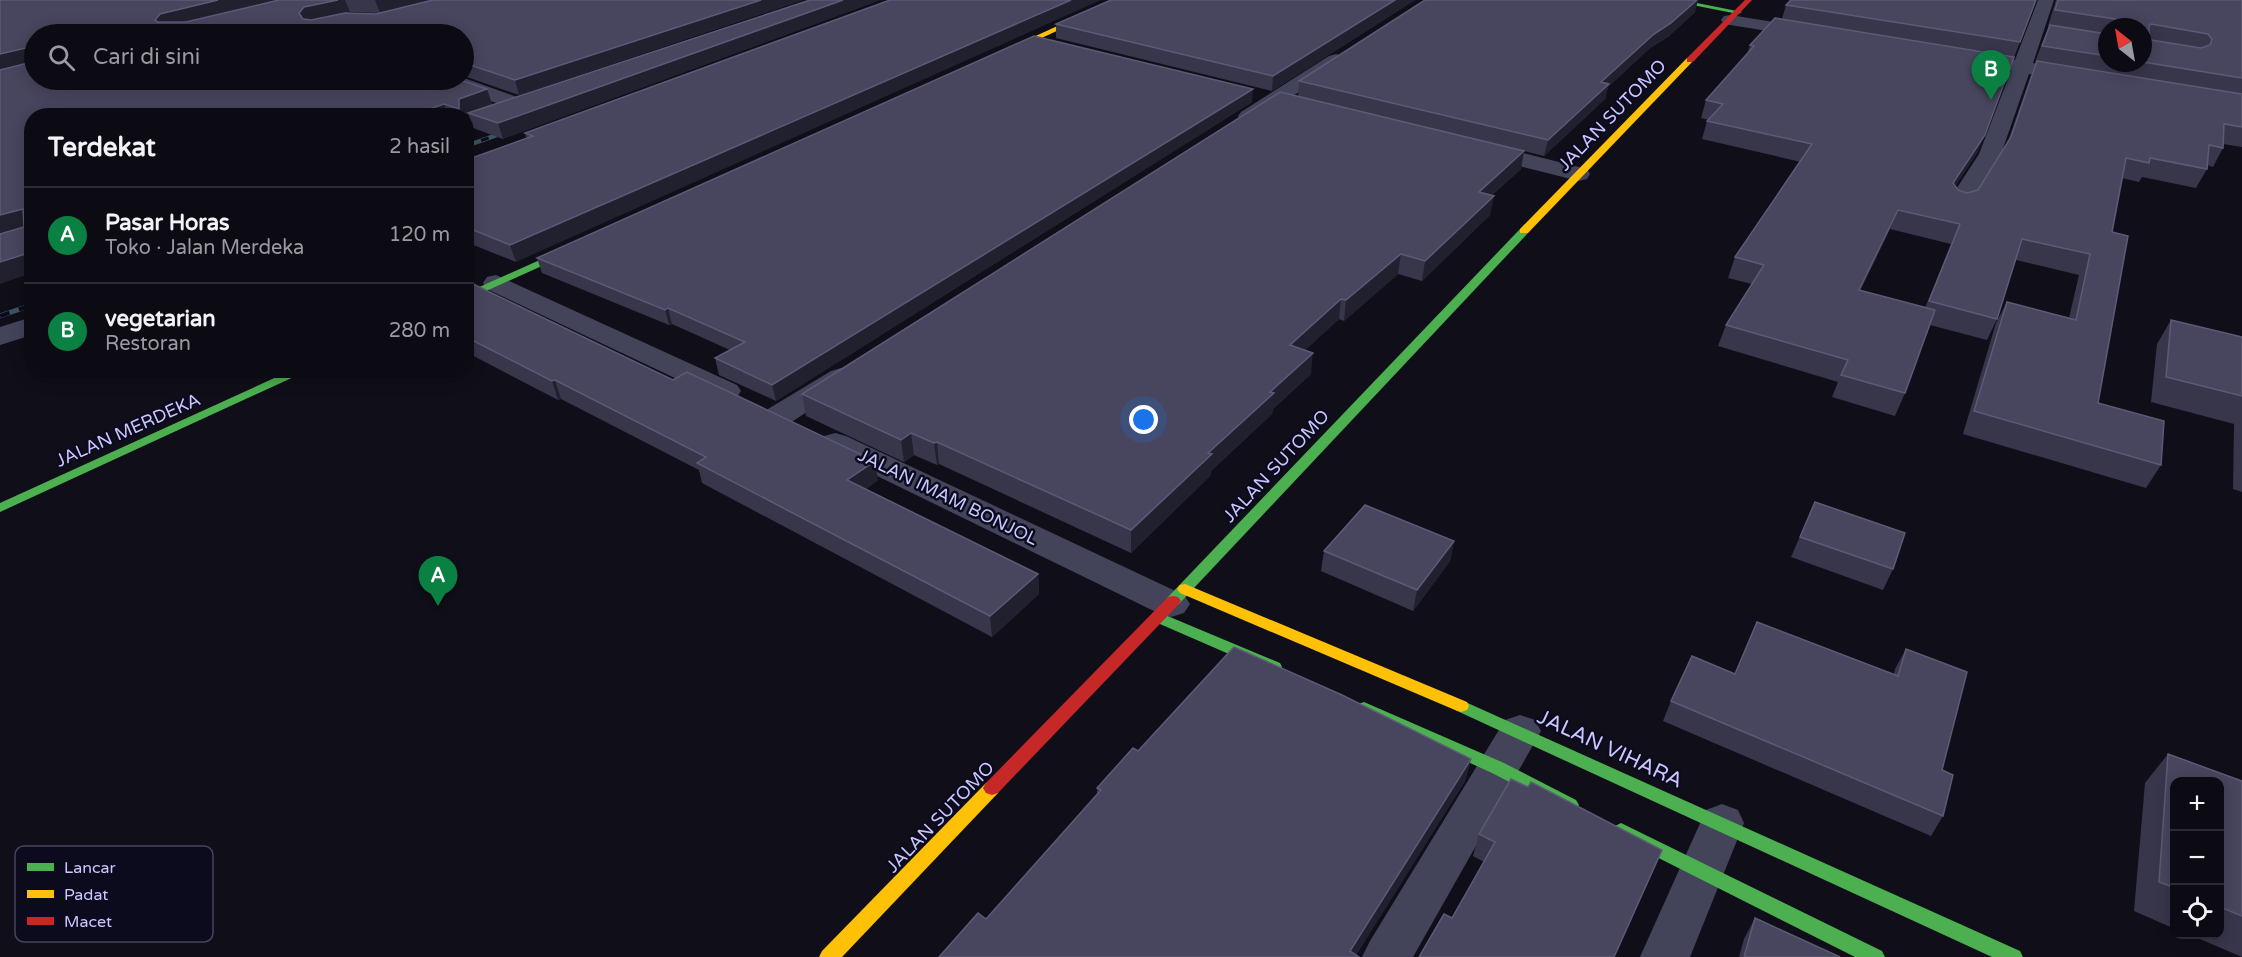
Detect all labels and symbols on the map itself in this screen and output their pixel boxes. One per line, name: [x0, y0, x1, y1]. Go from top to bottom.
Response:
north arrow: [2098, 18, 2152, 72]
pin: B: [1972, 51, 2010, 100]
street label: JALAN SUTOMO: [1553, 55, 1671, 175]
street label: JALAN MERDEKA: [52, 388, 204, 472]
your location: [1129, 405, 1158, 434]
street label: JALAN SUTOMO: [1218, 405, 1334, 527]
street label: JALAN IMAM BONJOL: [854, 444, 1042, 550]
pin: A: [418, 556, 458, 606]
street label: JALAN VIHARA: [1533, 704, 1687, 794]
street label: JALAN SUTOMO: [881, 757, 999, 877]
legend: [15, 846, 213, 942]
text: Lancar: [64, 858, 116, 878]
text: Padat: [64, 885, 108, 905]
text: Macet: [64, 912, 112, 932]

